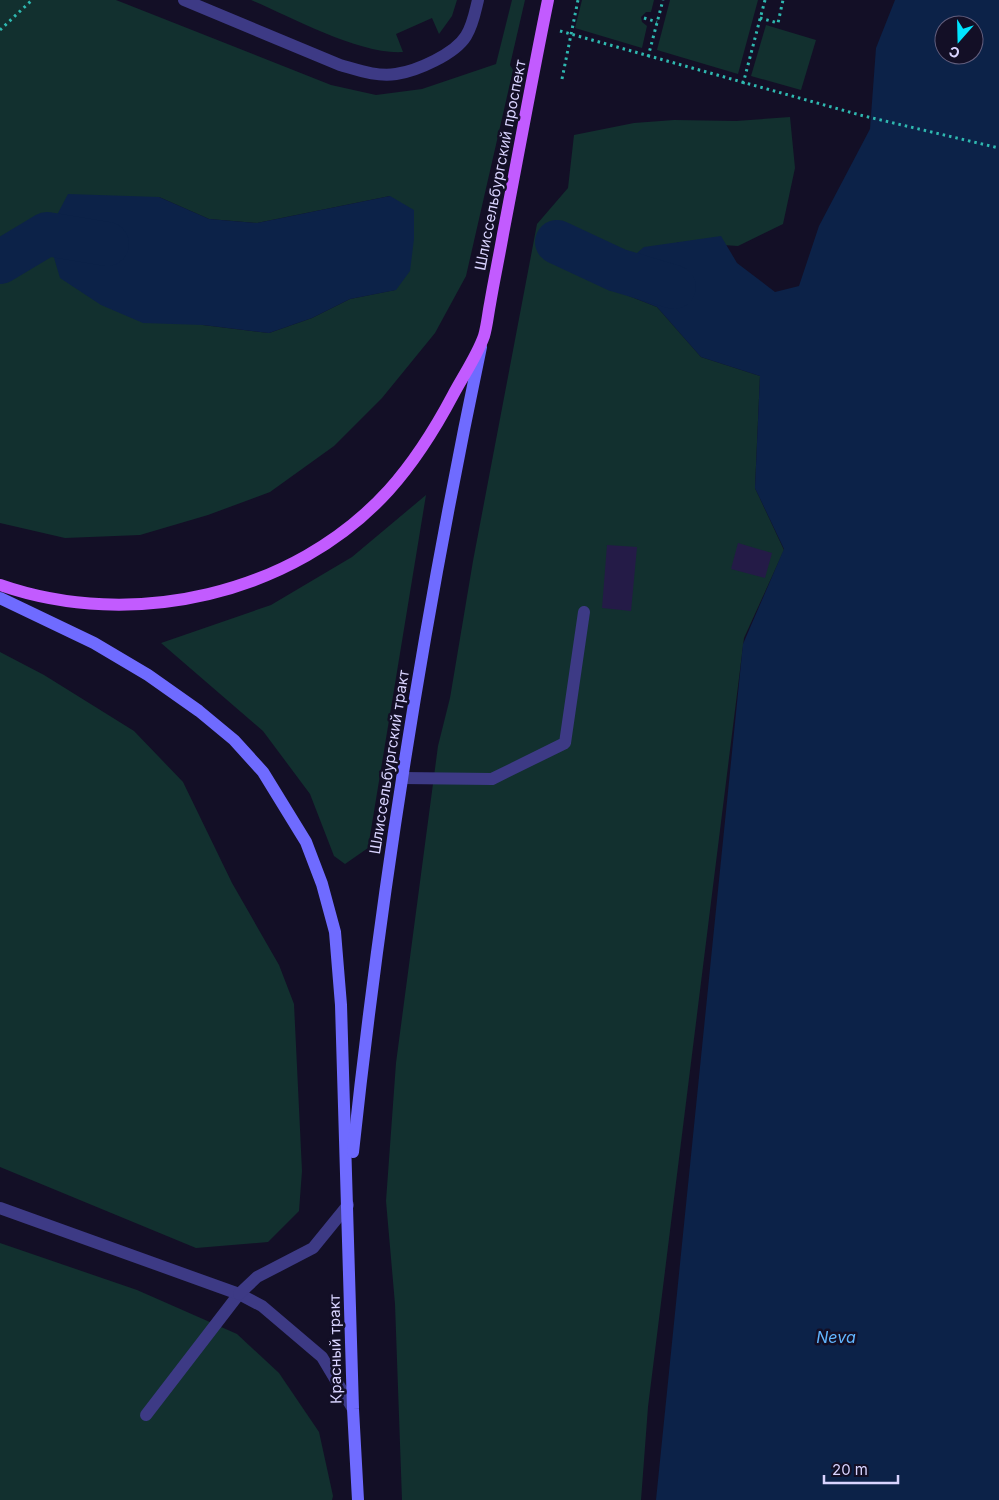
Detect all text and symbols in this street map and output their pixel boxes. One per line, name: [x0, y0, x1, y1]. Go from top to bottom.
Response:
north arrow: [934, 15, 984, 65]
text: С: [947, 43, 962, 62]
street label: Шлиссельбургский проспект: [470, 58, 530, 272]
street label: Шлиссельбургский тракт: [365, 669, 413, 855]
street label: Красный тракт: [325, 1294, 345, 1404]
water label: Neva: [816, 1327, 856, 1347]
scale bar: [824, 1452, 898, 1484]
text: 20 m: [832, 1460, 868, 1479]

